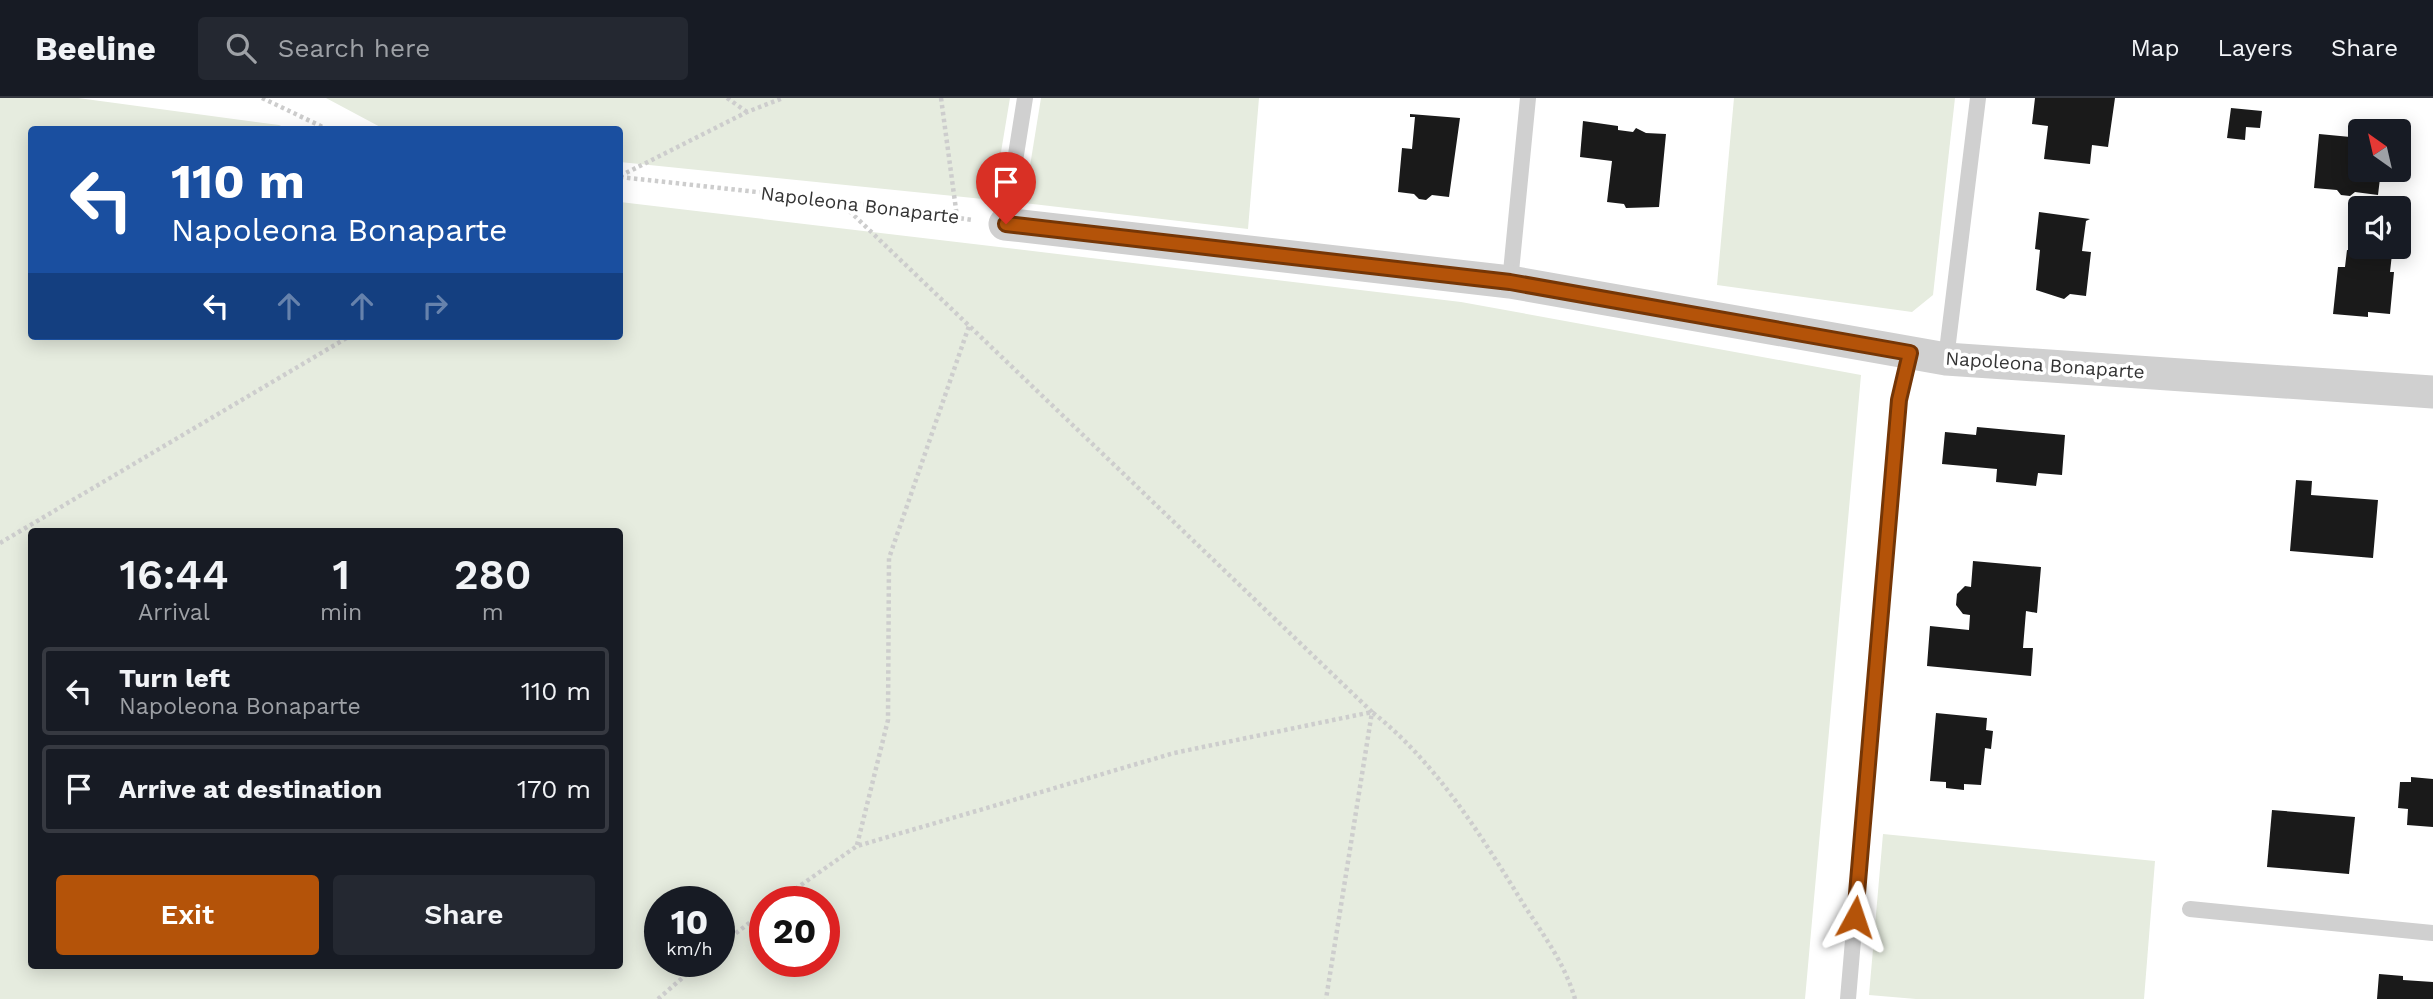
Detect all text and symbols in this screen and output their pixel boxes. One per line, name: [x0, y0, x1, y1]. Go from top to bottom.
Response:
search box: [198, 17, 688, 80]
text: Beeline: [35, 29, 156, 68]
icon: search: [222, 29, 260, 67]
text: Search here: [278, 33, 430, 63]
text: Map: [2131, 34, 2179, 62]
text: Layers: [2217, 34, 2293, 62]
text: Share: [2331, 34, 2398, 62]
north arrow: [2348, 119, 2412, 182]
map controls: [2348, 119, 2411, 259]
text: 110 m: [171, 152, 305, 210]
pin: [976, 152, 1036, 224]
icon: left: [56, 154, 147, 245]
icon: arrive: [987, 163, 1025, 201]
street label: Napoleona Bonaparte: [759, 181, 961, 229]
button: sound: [2348, 196, 2411, 259]
text: Napoleona Bonaparte: [171, 211, 507, 249]
icon: left: [197, 287, 235, 325]
icon: ahead: [270, 287, 308, 325]
icon: ahead: [343, 287, 381, 325]
icon: right: [416, 287, 454, 325]
street label: Napoleona Bonaparte: [1945, 347, 2145, 383]
text: 16:44: [120, 550, 229, 599]
text: 1: [332, 550, 350, 599]
text: 280: [454, 550, 531, 599]
text: Arrival: [138, 599, 210, 626]
text: min: [320, 599, 362, 626]
text: m: [482, 599, 504, 626]
text: Turn left: [119, 663, 230, 693]
icon: left: [60, 672, 98, 710]
text: 110 m: [521, 676, 591, 706]
text: Napoleona Bonaparte: [119, 693, 361, 720]
icon: arrive: [60, 770, 98, 808]
text: Arrive at destination: [119, 774, 382, 804]
text: 170 m: [517, 774, 591, 804]
button: Exit: [56, 875, 319, 955]
button: Share: [333, 875, 595, 955]
position arrow: [1818, 880, 1892, 954]
speed limit sign: 20: [749, 886, 840, 977]
text: 10: [671, 901, 708, 943]
text: km/h: [666, 938, 713, 959]

